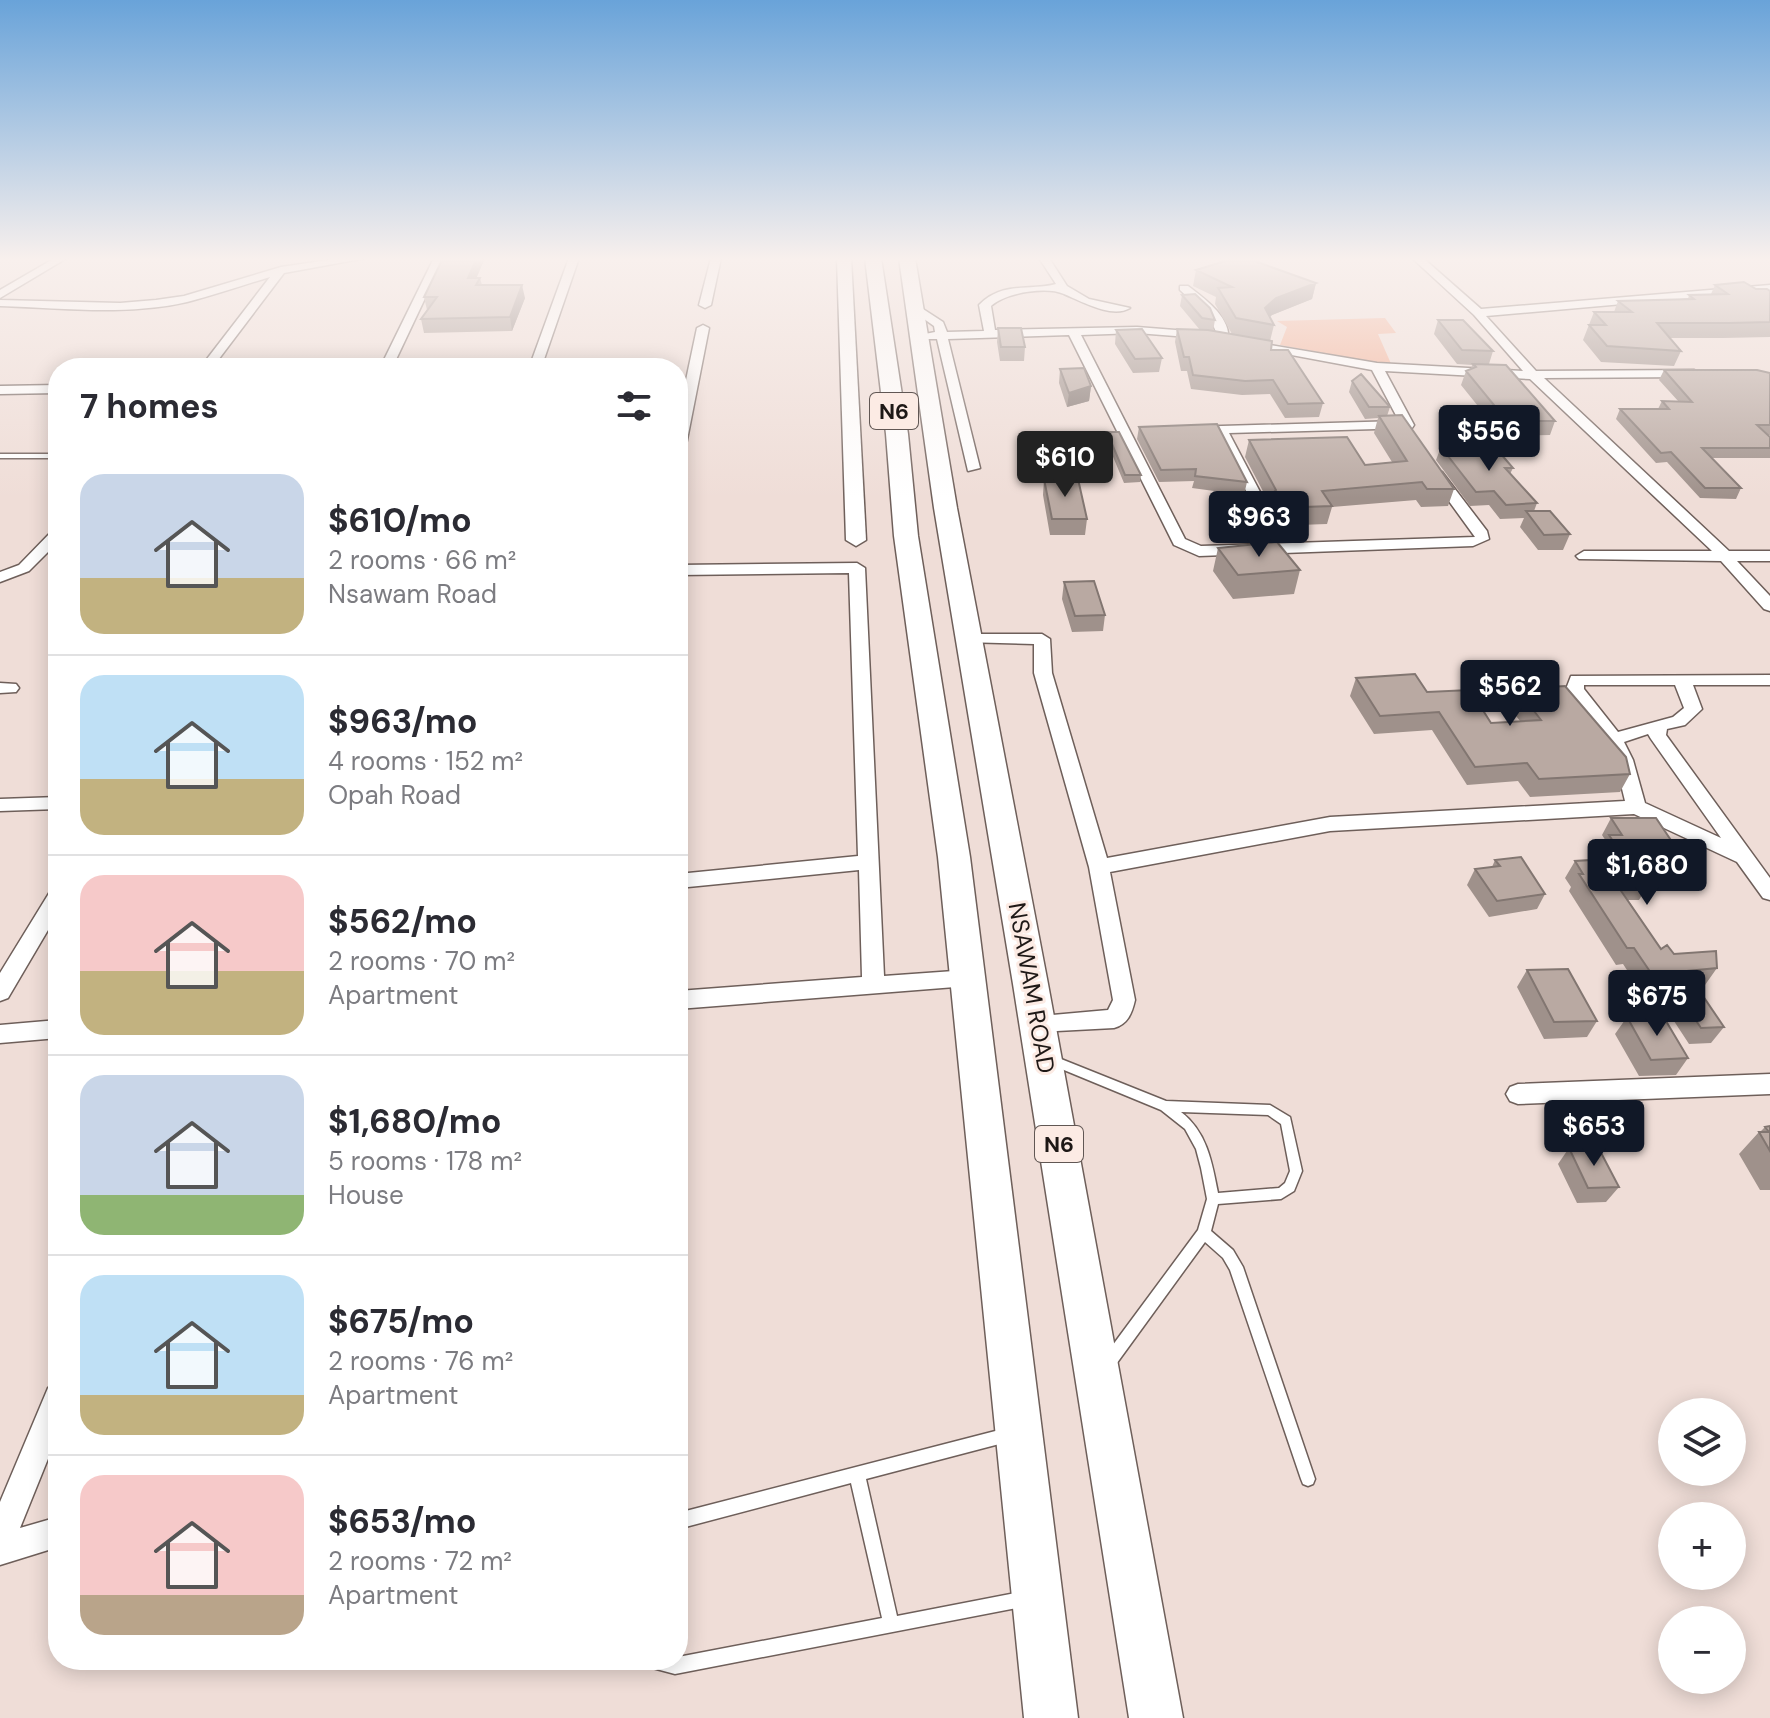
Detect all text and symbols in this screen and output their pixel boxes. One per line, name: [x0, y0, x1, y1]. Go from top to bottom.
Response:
text: 7 homes: [80, 384, 219, 429]
icon: filters: [612, 384, 656, 428]
road number: N6: [870, 393, 918, 429]
pin: $556: [1442, 405, 1536, 473]
text: $556: [1457, 414, 1521, 448]
pin: $610: [1018, 431, 1112, 499]
text: $610: [1035, 440, 1095, 474]
pin: $963: [1212, 491, 1306, 559]
text: $610/mo: [328, 498, 472, 543]
text: $963: [1227, 500, 1291, 534]
icon: home: [144, 506, 240, 602]
text: 2 rooms · 66 m²: [328, 543, 516, 577]
text: Nsawam Road: [328, 577, 497, 611]
pin: $562: [1463, 660, 1557, 728]
text: $562: [1478, 669, 1542, 703]
text: $963/mo: [328, 699, 478, 744]
icon: home: [144, 707, 240, 803]
text: 4 rooms · 152 m²: [328, 744, 523, 778]
text: Opah Road: [328, 778, 461, 812]
pin: $1,680: [1582, 839, 1712, 907]
text: $1,680: [1606, 848, 1688, 882]
text: $562/mo: [328, 899, 477, 944]
street label: NSAWAM ROAD: [1002, 900, 1062, 1076]
icon: home: [144, 907, 240, 1003]
text: 2 rooms · 70 m²: [328, 944, 515, 978]
pin: $675: [1610, 970, 1704, 1038]
text: Apartment: [328, 978, 459, 1012]
text: $675: [1626, 979, 1688, 1013]
text: $1,680/mo: [328, 1099, 502, 1144]
pin: $653: [1547, 1100, 1641, 1168]
icon: home: [144, 1107, 240, 1203]
text: $653: [1562, 1109, 1626, 1143]
road number: N6: [1035, 1126, 1083, 1162]
text: 5 rooms · 178 m²: [328, 1144, 522, 1178]
text: House: [328, 1178, 404, 1212]
text: $675/mo: [328, 1299, 474, 1344]
icon: home: [144, 1307, 240, 1403]
text: 2 rooms · 76 m²: [328, 1344, 513, 1378]
text: Apartment: [328, 1378, 459, 1412]
map controls: [1658, 1398, 1746, 1694]
button: layers: [1658, 1398, 1746, 1486]
text: $653/mo: [328, 1499, 476, 1544]
button: +: [1658, 1502, 1746, 1590]
icon: home: [144, 1507, 240, 1603]
text: 2 rooms · 72 m²: [328, 1544, 512, 1578]
text: Apartment: [328, 1578, 459, 1612]
button: −: [1658, 1606, 1746, 1694]

